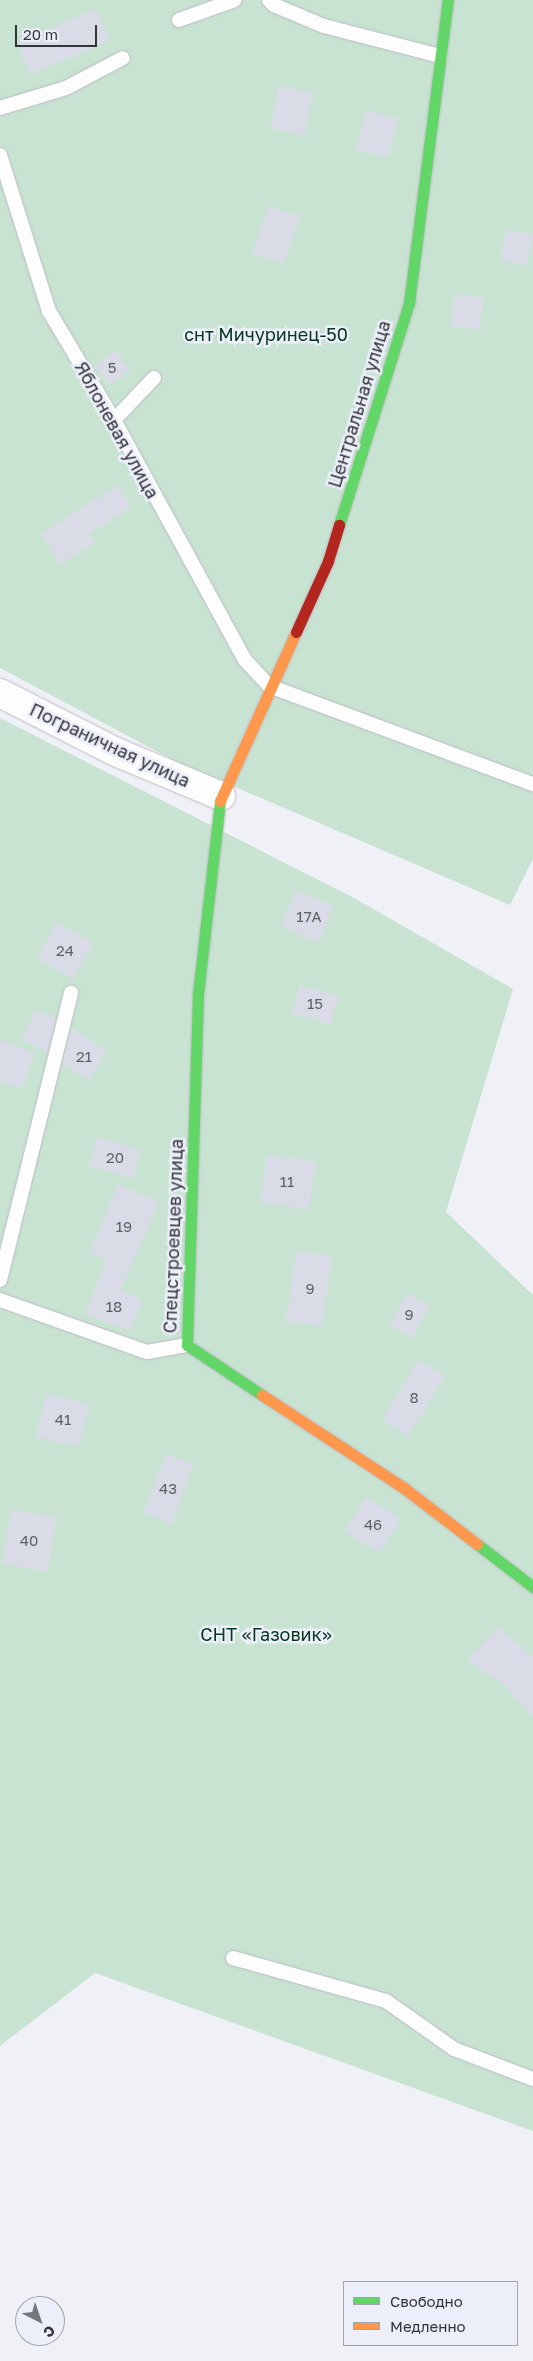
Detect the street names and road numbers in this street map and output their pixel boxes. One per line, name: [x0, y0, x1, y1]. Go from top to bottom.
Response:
street label: Центральная улица: [323, 318, 395, 490]
street label: Яблоневая улица: [70, 358, 164, 502]
street label: Пограничная улица: [26, 698, 194, 792]
street label: Спецстроевцев улица: [159, 1138, 187, 1334]

